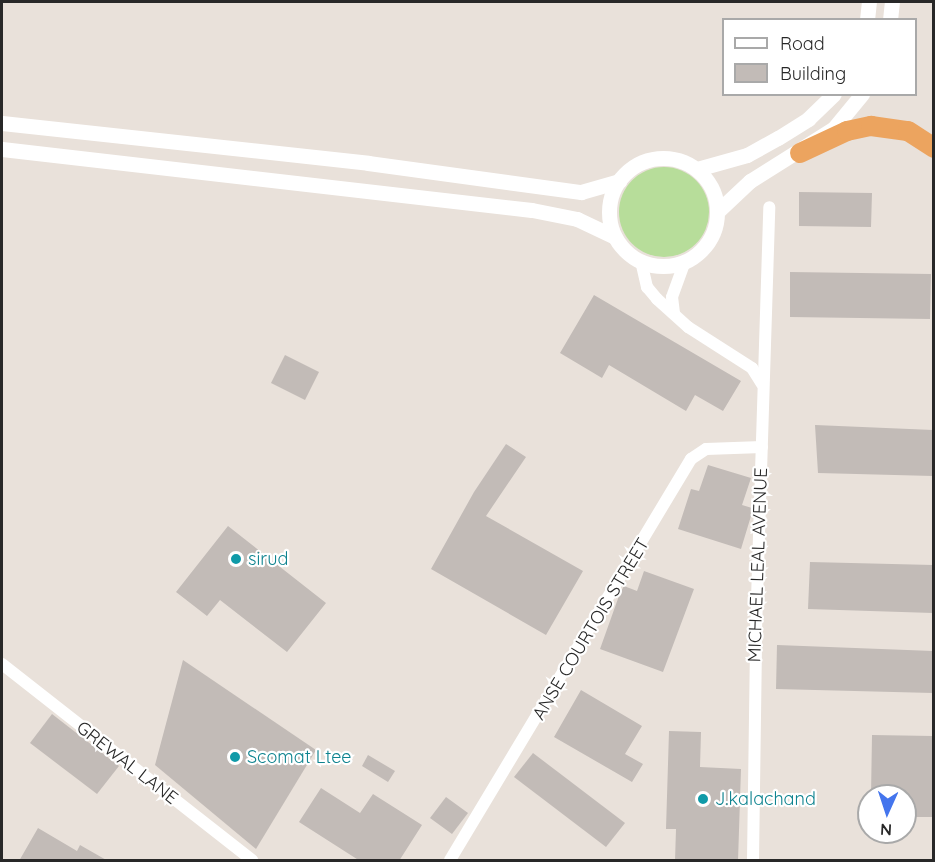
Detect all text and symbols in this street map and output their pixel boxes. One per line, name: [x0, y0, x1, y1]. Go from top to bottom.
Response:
legend: [722, 18, 917, 96]
text: Road: [780, 32, 825, 55]
text: Building: [780, 62, 846, 85]
street label: MICHAEL LEAL AVENUE: [744, 467, 772, 663]
street label: ANSE COURTOIS STREET: [528, 534, 654, 724]
place label: sirud: [248, 548, 288, 570]
marker: sirud: [229, 552, 243, 566]
street label: GREWAL LANE: [72, 717, 182, 809]
place label: Scomat Ltee: [247, 746, 351, 768]
marker: Scomat Ltee: [228, 750, 242, 764]
north arrow: [857, 784, 917, 844]
place label: J.kalachand: [715, 788, 816, 810]
marker: J.kalachand: [696, 792, 710, 806]
text: N: [880, 820, 893, 840]

